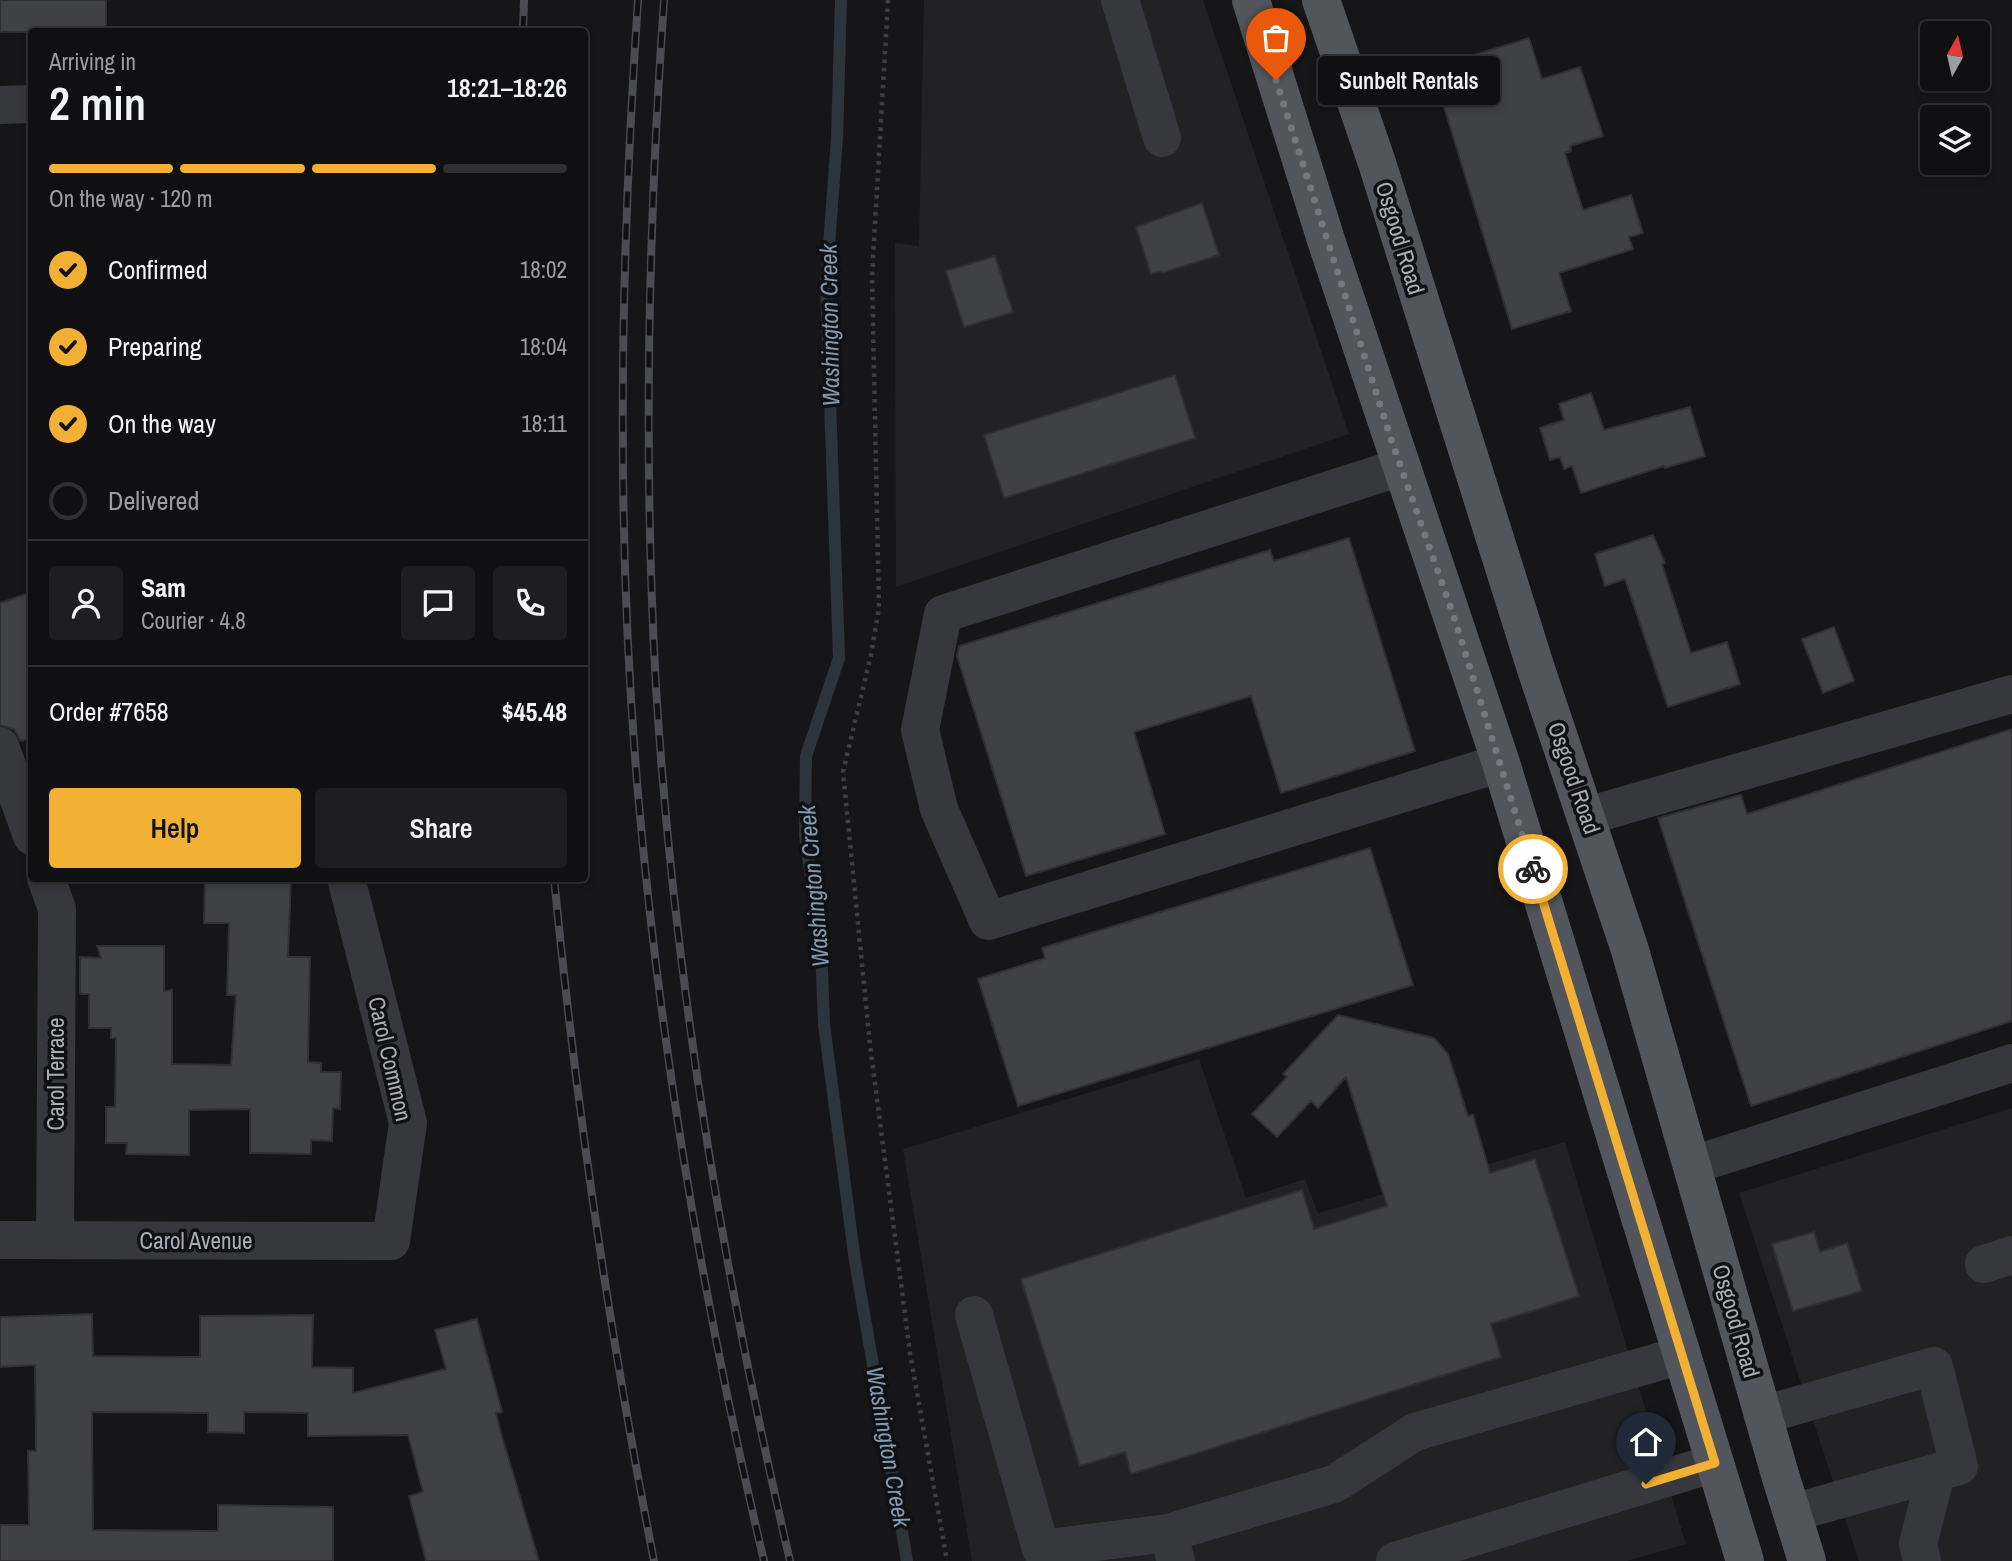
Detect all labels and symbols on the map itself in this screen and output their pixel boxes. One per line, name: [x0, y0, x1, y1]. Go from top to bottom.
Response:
pin: [1246, 8, 1306, 80]
north arrow: [1920, 21, 1990, 91]
callout: Sunbelt Rentals: [1318, 56, 1500, 104]
street label: Osgood Road: [1369, 178, 1432, 298]
water label: Washington Creek: [812, 242, 846, 407]
street label: Osgood Road: [1541, 718, 1608, 838]
water label: Washington Creek: [790, 803, 836, 968]
courier: [1498, 834, 1568, 904]
street label: Carol Common: [361, 994, 420, 1124]
street label: Carol Terrace: [40, 1018, 71, 1130]
street label: Carol Avenue: [140, 1225, 252, 1256]
street label: Osgood Road: [1706, 1261, 1767, 1381]
water label: Washington Creek: [859, 1364, 919, 1531]
pin: [1616, 1412, 1676, 1484]

